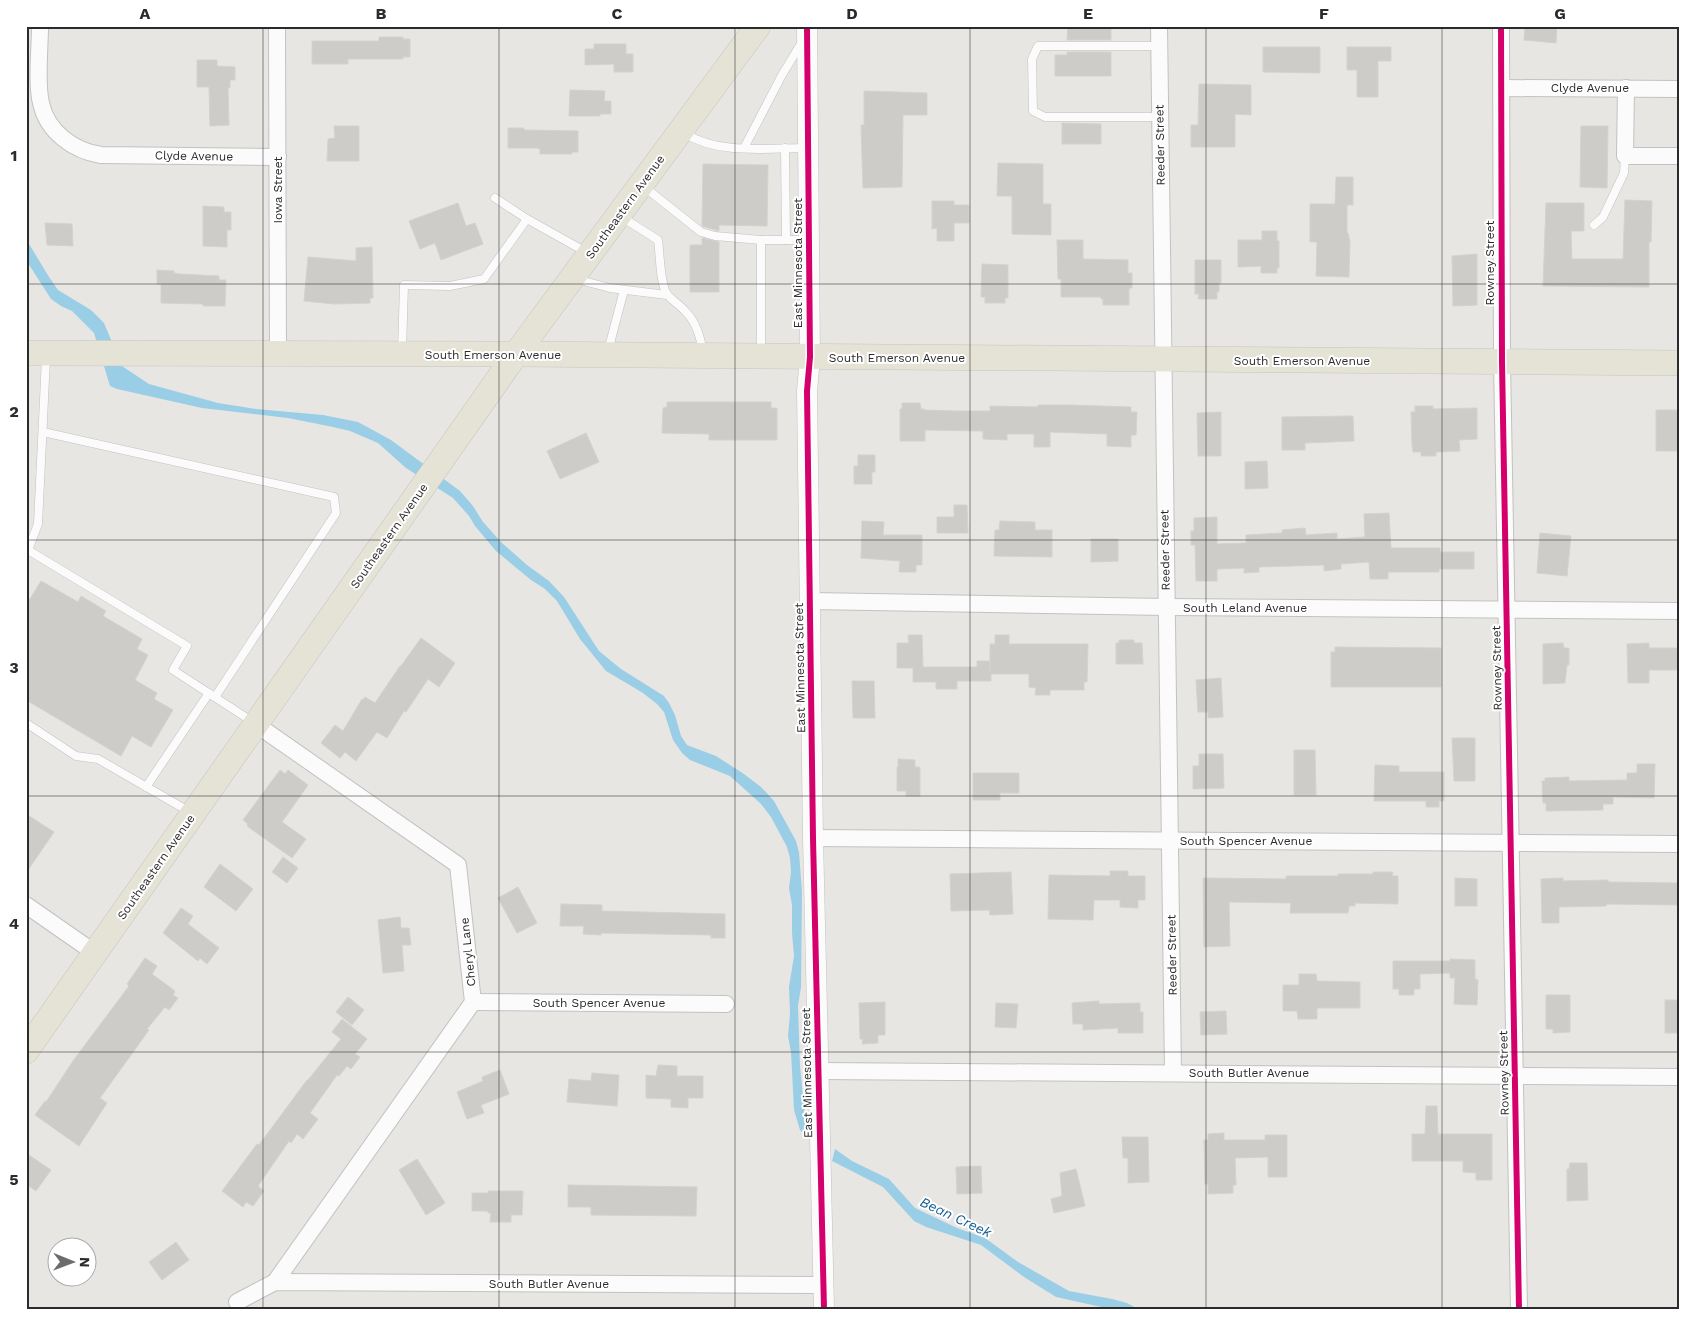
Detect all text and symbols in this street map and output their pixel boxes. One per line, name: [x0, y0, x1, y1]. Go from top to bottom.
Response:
text: A: [140, 4, 151, 23]
text: B: [376, 4, 387, 23]
text: C: [612, 4, 623, 23]
text: D: [846, 4, 858, 23]
text: E: [1083, 4, 1093, 23]
text: F: [1319, 4, 1329, 23]
text: G: [1554, 4, 1566, 23]
street label: Clyde Avenue: [1551, 81, 1629, 95]
street label: Reeder Street: [1152, 104, 1168, 186]
text: 1: [11, 146, 17, 165]
street label: Clyde Avenue: [155, 148, 233, 164]
street label: Southeastern Avenue: [583, 152, 667, 262]
street label: Iowa Street: [271, 156, 285, 224]
street label: East Minnesota Street: [791, 198, 805, 328]
street label: Rowney Street: [1483, 221, 1497, 306]
street label: South Emerson Avenue: [425, 348, 561, 362]
street label: South Emerson Avenue: [829, 351, 965, 365]
street label: South Emerson Avenue: [1234, 354, 1370, 368]
text: 2: [9, 402, 19, 421]
street label: Southeastern Avenue: [347, 481, 431, 591]
street label: Reeder Street: [1157, 509, 1173, 591]
street label: South Leland Avenue: [1183, 601, 1307, 615]
street label: East Minnesota Street: [792, 603, 808, 733]
street label: Rowney Street: [1489, 625, 1505, 711]
text: 3: [9, 658, 19, 677]
street label: Southeastern Avenue: [114, 812, 198, 922]
street label: South Spencer Avenue: [1180, 834, 1312, 848]
text: 4: [9, 914, 19, 933]
street label: Reeder Street: [1164, 914, 1180, 996]
street label: Cheryl Lane: [457, 917, 479, 987]
street label: South Spencer Avenue: [533, 996, 665, 1010]
street label: East Minnesota Street: [799, 1008, 815, 1138]
street label: Rowney Street: [1496, 1030, 1512, 1116]
street label: South Butler Avenue: [1189, 1066, 1309, 1080]
text: 5: [9, 1170, 19, 1189]
water label: Bean Creek: [918, 1193, 995, 1241]
north arrow: [48, 1238, 98, 1288]
text: N: [77, 1257, 93, 1268]
street label: South Butler Avenue: [489, 1277, 609, 1291]

